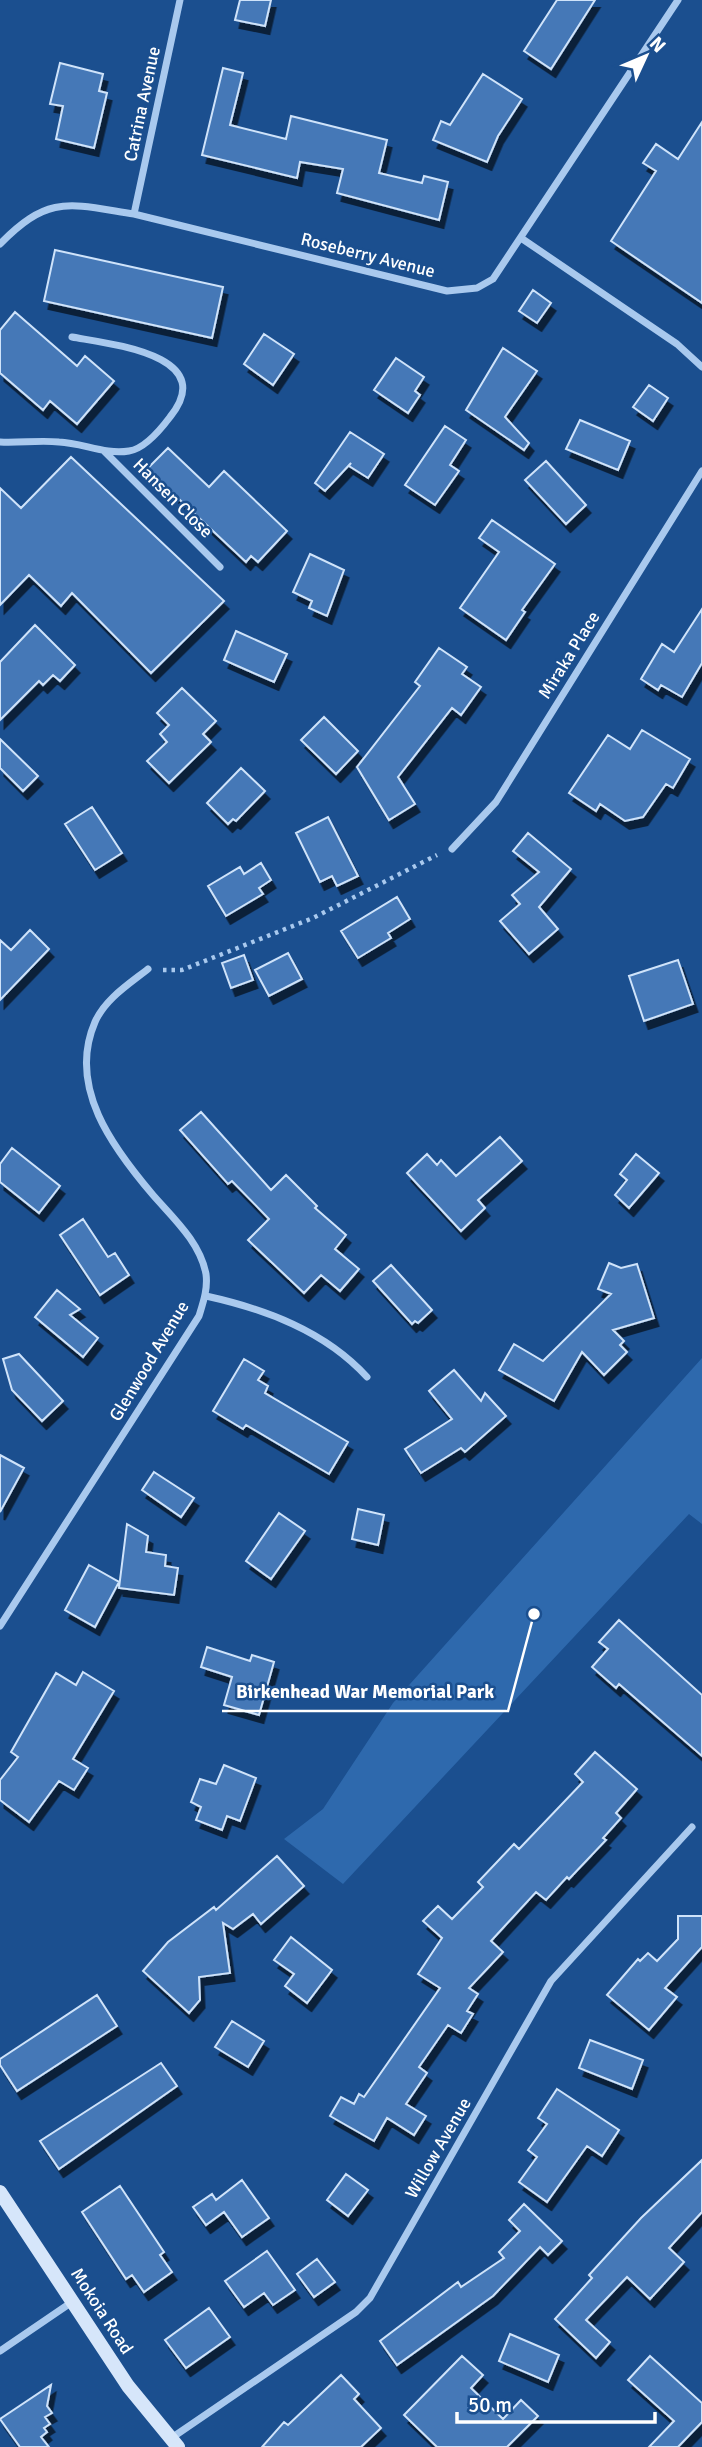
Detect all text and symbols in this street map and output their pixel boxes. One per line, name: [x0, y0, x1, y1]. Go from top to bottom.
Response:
north arrow: [611, 21, 681, 91]
text: N: [644, 32, 671, 58]
street label: Catrina Avenue: [119, 44, 165, 164]
street label: Roseberry Avenue: [299, 228, 437, 282]
street label: Hansen Close: [128, 453, 218, 543]
street label: Miraka Place: [533, 607, 605, 703]
street label: Glenwood Avenue: [104, 1297, 194, 1425]
callout: Birkenhead War Memorial Park: [222, 1671, 508, 1711]
text: Birkenhead War Memorial Park: [236, 1680, 494, 1704]
street label: Willow Avenue: [400, 2094, 476, 2202]
street label: Mokoia Road: [66, 2264, 138, 2358]
scale bar: [457, 2380, 655, 2424]
text: 50 m: [468, 2392, 512, 2418]

